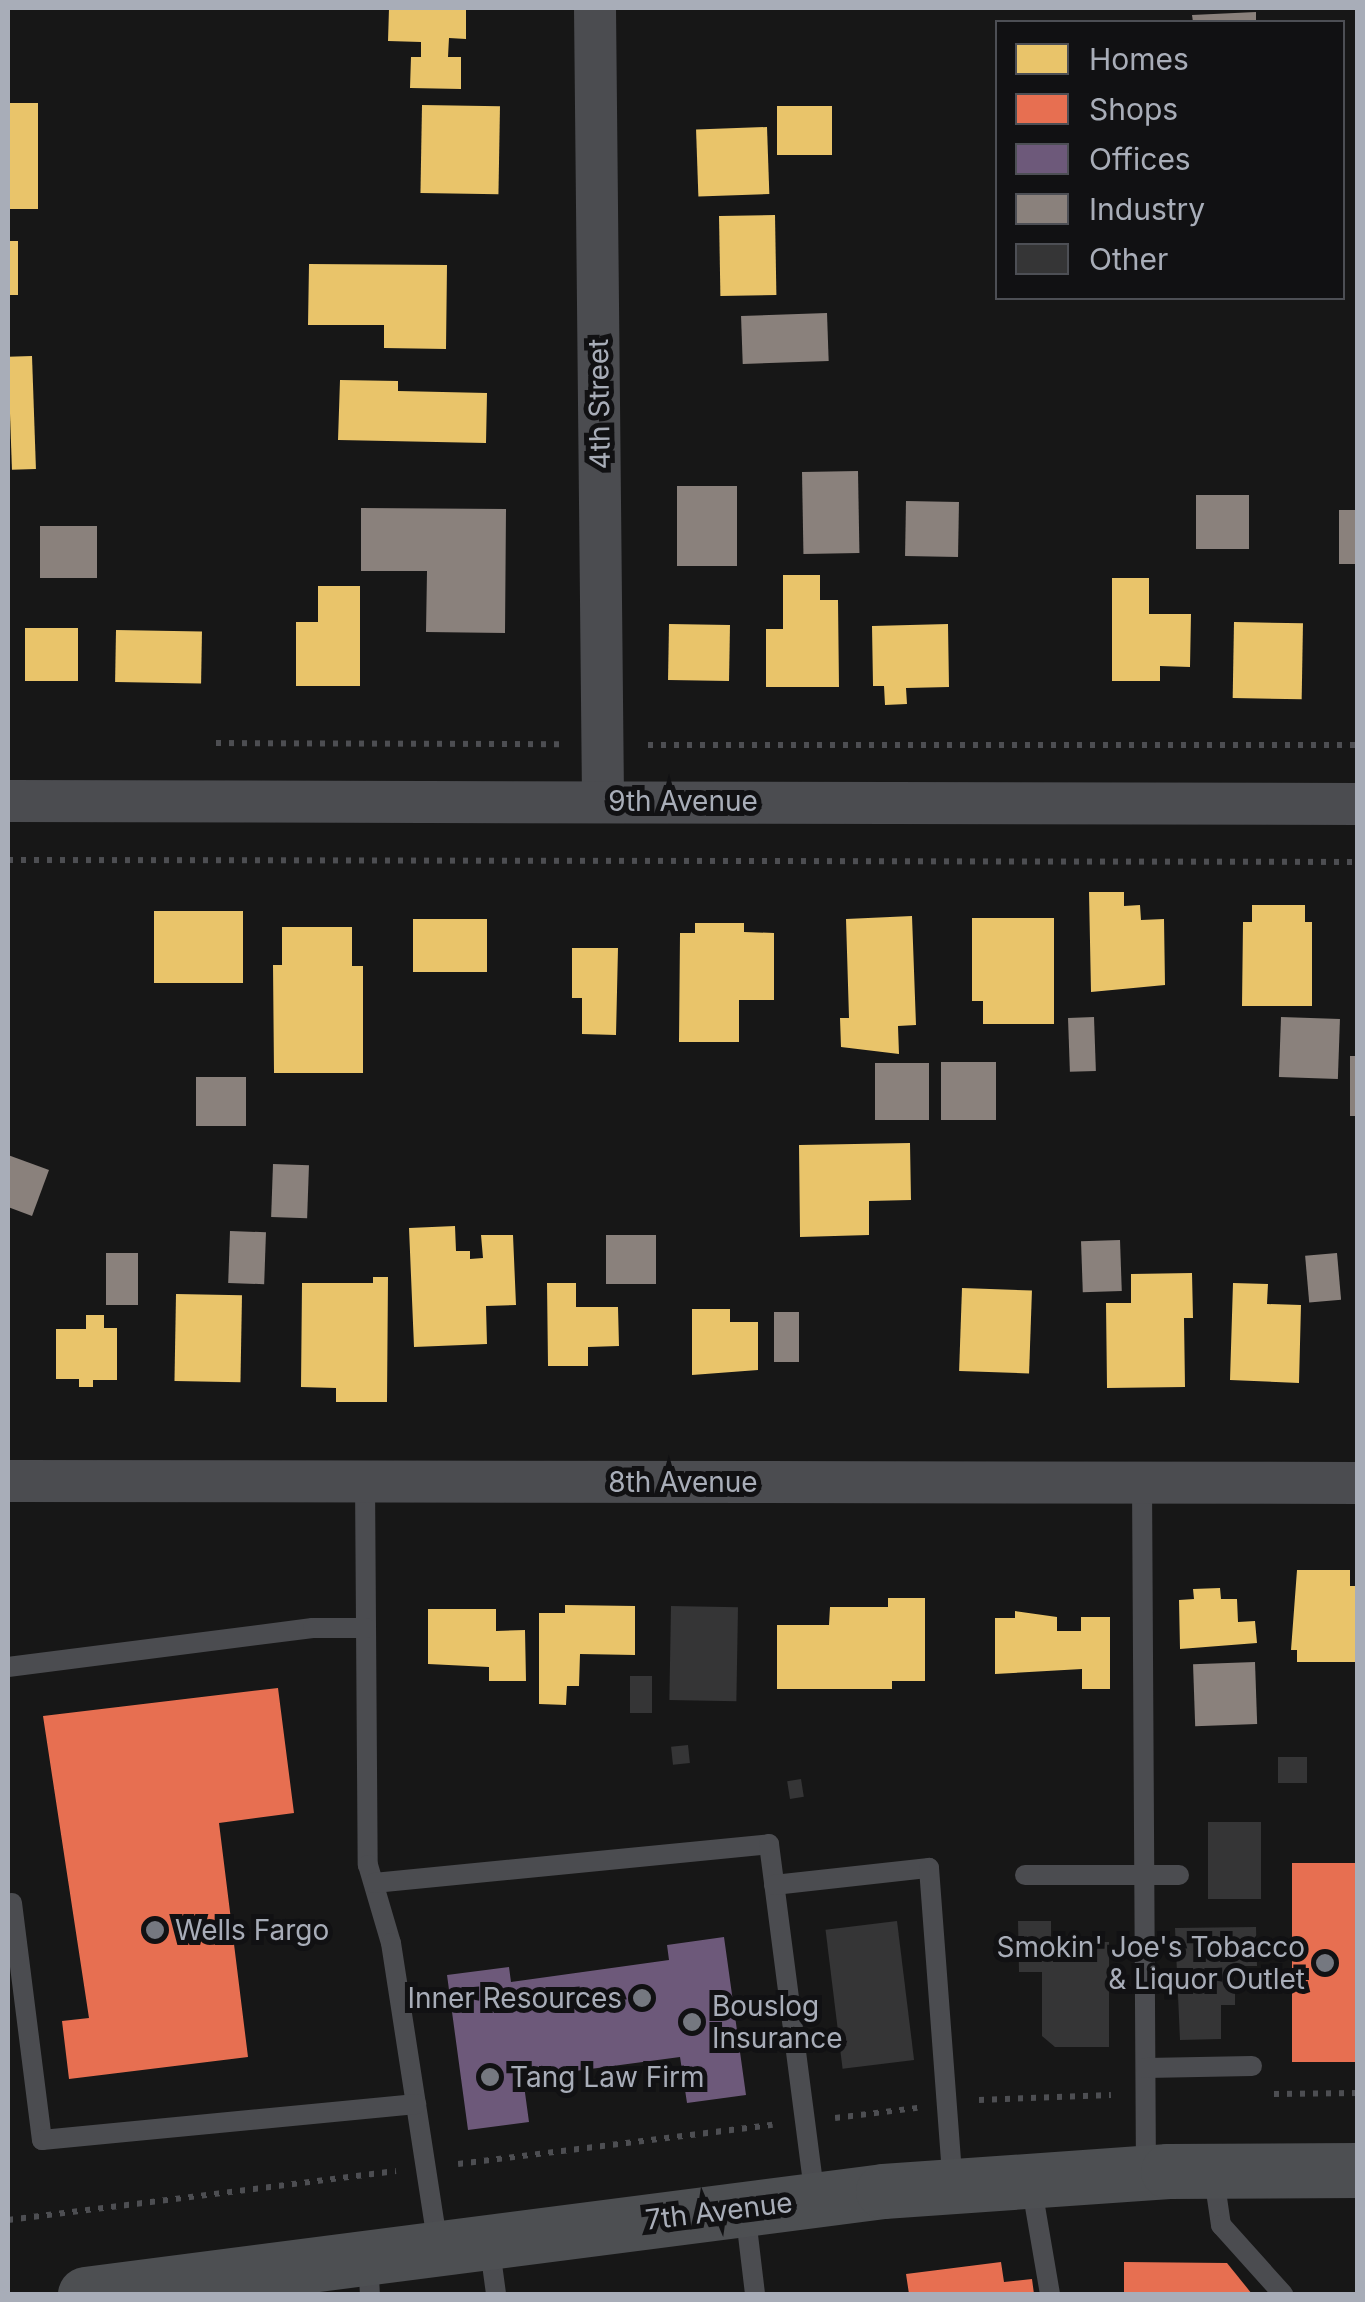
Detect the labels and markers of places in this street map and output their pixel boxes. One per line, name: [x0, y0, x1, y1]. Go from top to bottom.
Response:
place label: Wells Fargo: [175, 1913, 329, 1947]
marker: Wells Fargo: [144, 1919, 166, 1941]
place label: Smokin' Joe's Tobacco & Liquor Outlet: [996, 1930, 1305, 1996]
marker: Smokin' Joe's Tobacco & Liquor Outlet: [1314, 1952, 1336, 1974]
place label: Inner Resources: [407, 1981, 622, 2015]
marker: Inner Resources: [631, 1987, 653, 2009]
place label: Bouslog Insurance: [712, 1989, 843, 2055]
marker: Bouslog Insurance: [681, 2011, 703, 2033]
place label: Tang Law Firm: [510, 2060, 704, 2094]
marker: Tang Law Firm: [479, 2066, 501, 2088]

